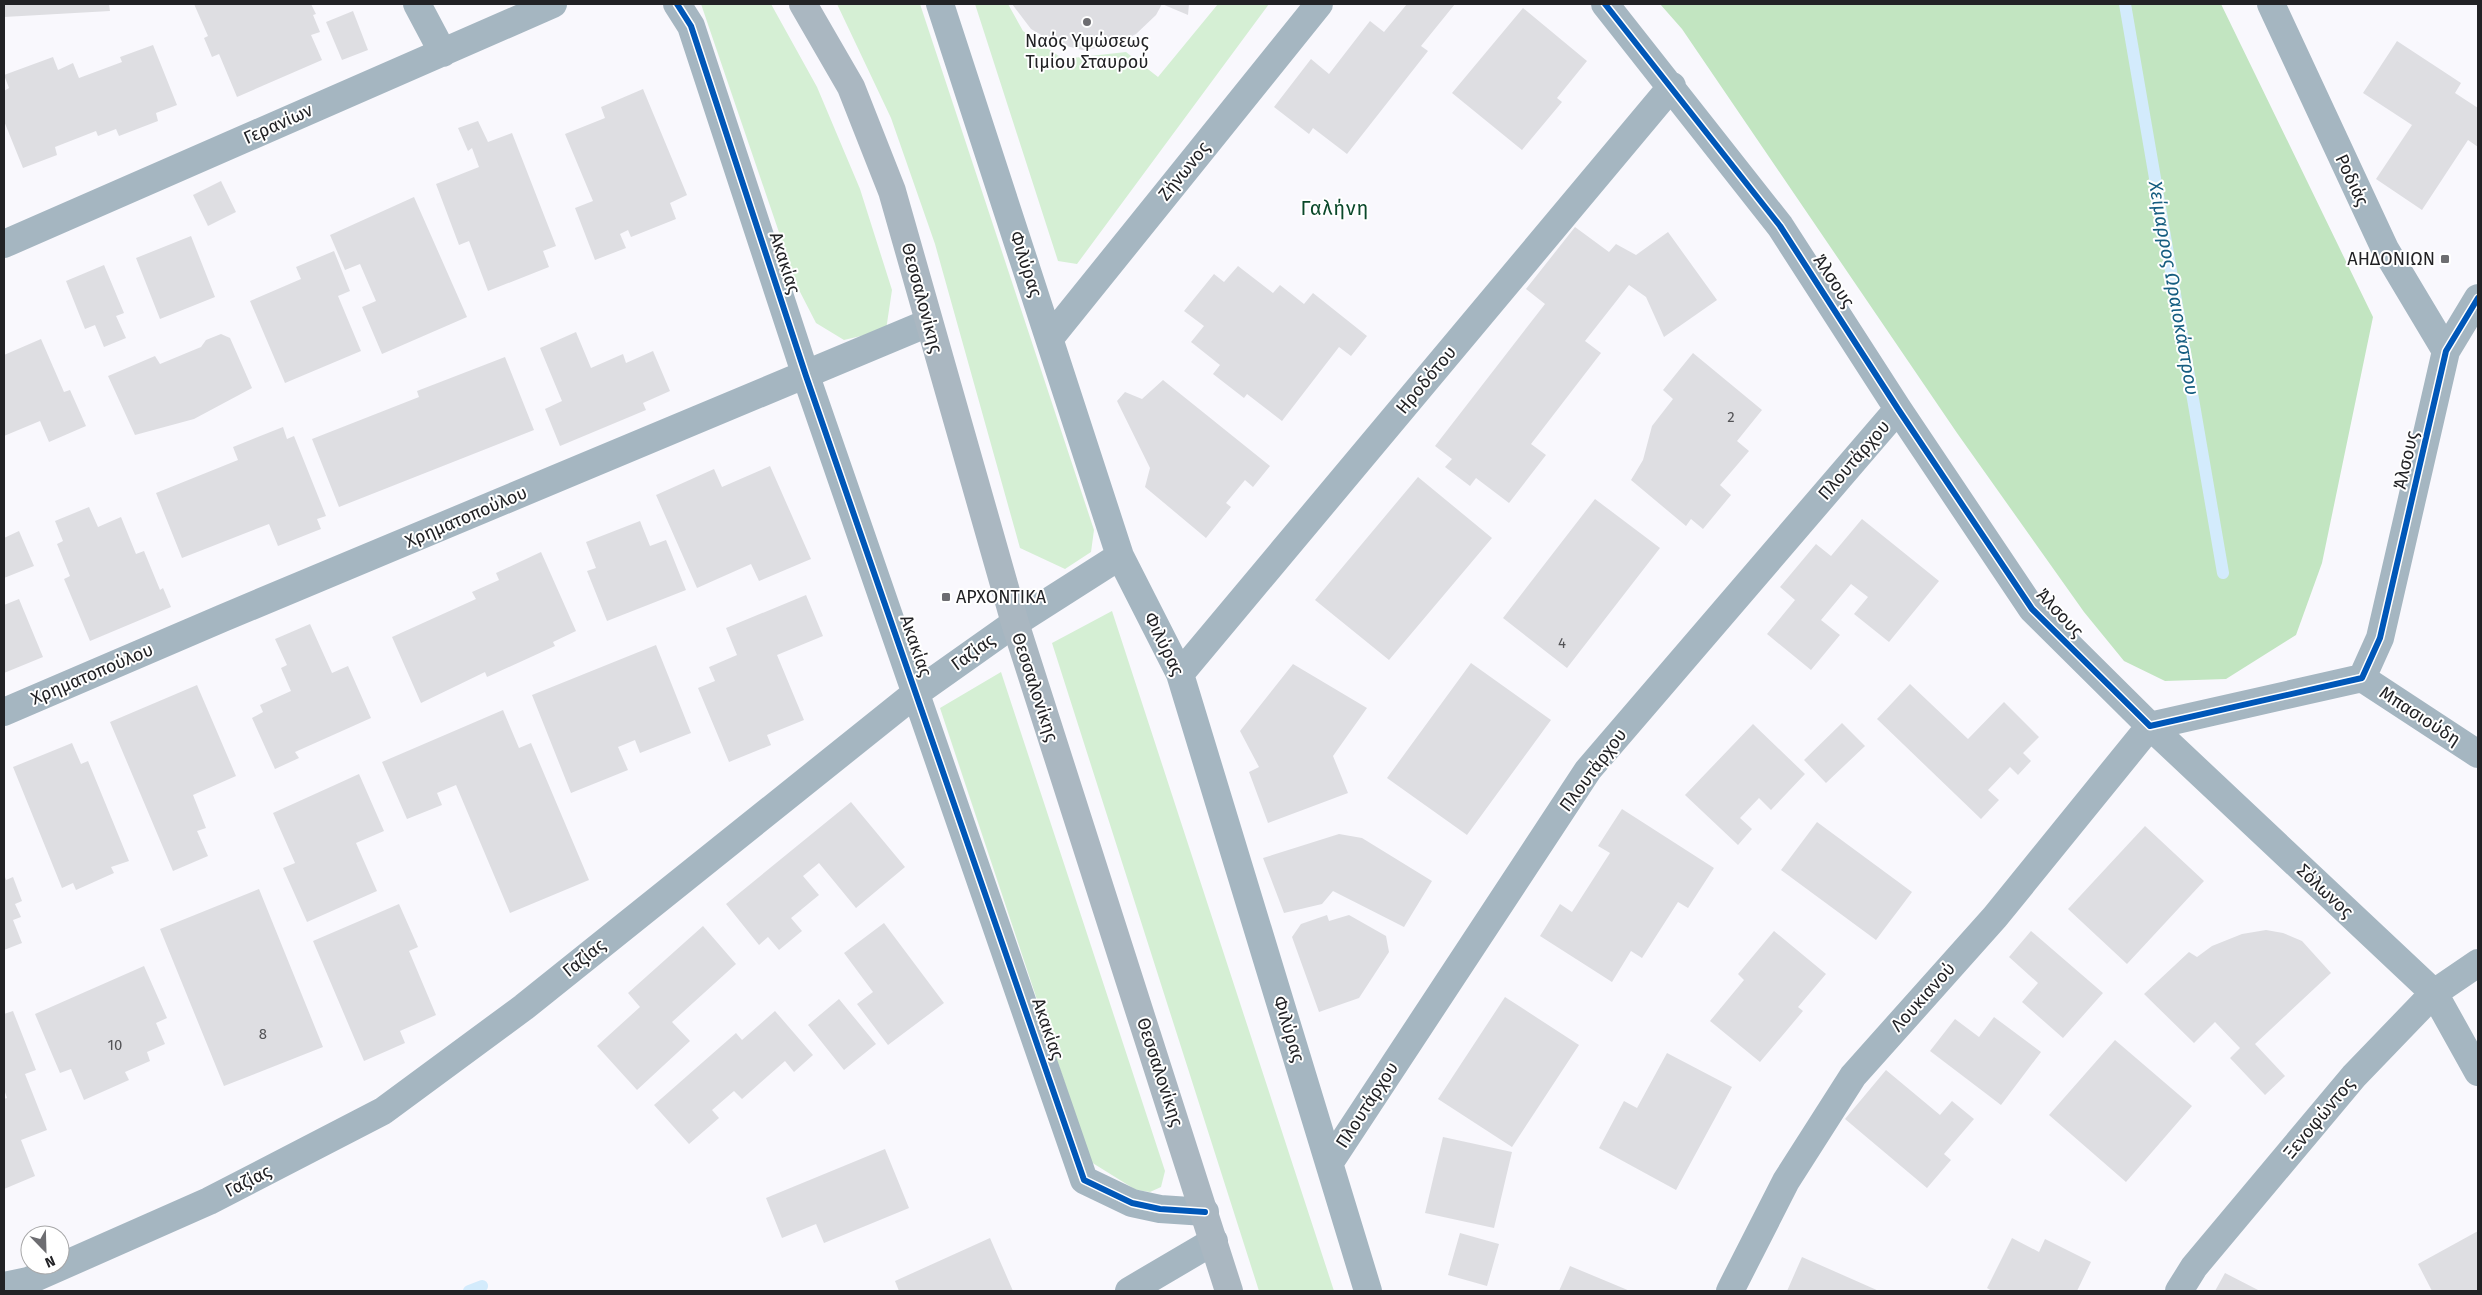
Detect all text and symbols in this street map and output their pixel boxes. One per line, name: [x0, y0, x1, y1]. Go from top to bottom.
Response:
marker: Ναός Υψώσεως Τιμίου Σταυρού: [1081, 16, 1093, 28]
place label: Ναός Υψώσεως Τιμίου Σταυρού: [1025, 30, 1150, 73]
street label: Γερανίων: [240, 99, 316, 149]
street label: Ζήνωνος: [1154, 137, 1215, 205]
street label: Ροδιάς: [2330, 151, 2374, 210]
water label: Χείμαρρος Ωραιοκάστρου: [2144, 178, 2204, 397]
district label: Γαλήνη: [1301, 196, 1369, 220]
street label: Φιλύρας: [1005, 228, 1047, 300]
street label: Ακακίας: [765, 229, 805, 297]
street label: Θεσσαλονίκης: [897, 240, 947, 356]
place label: ΑΗΔΟΝΙΩΝ: [2347, 248, 2435, 270]
street label: Άλσους: [1809, 250, 1860, 312]
marker: ΑΗΔΟΝΙΩΝ: [2439, 253, 2451, 265]
street label: Ηροδότου: [1391, 341, 1461, 419]
house number: 2: [1727, 408, 1735, 426]
street label: Πλουτάρχου: [1813, 416, 1895, 504]
street label: Άλσους: [2389, 428, 2424, 491]
street label: Χρηματοπούλου: [402, 481, 530, 553]
street label: Άλσους: [2032, 584, 2089, 643]
place label: ΑΡΧΟΝΤΙΚΑ: [956, 586, 1047, 608]
marker: ΑΡΧΟΝΤΙΚΑ: [940, 591, 952, 603]
street label: Φιλύρας: [1139, 609, 1189, 680]
street label: Ακακίας: [895, 612, 937, 680]
street label: Γαζίας: [947, 628, 1000, 675]
street label: Θεσσαλονίκης: [1007, 630, 1063, 745]
house number: 4: [1558, 634, 1566, 652]
street label: Χρηματοπούλου: [28, 638, 156, 710]
street label: Μπασιούδη: [2375, 682, 2465, 750]
street label: Πλουτάρχου: [1555, 724, 1631, 816]
street label: Σόλωνος: [2292, 859, 2358, 923]
street label: Γαζίας: [558, 934, 610, 982]
street label: Λουκιανού: [1886, 958, 1960, 1036]
street label: Φιλύρας: [1269, 993, 1310, 1065]
street label: Ακακίας: [1027, 995, 1069, 1063]
street label: Θεσσαλονίκης: [1132, 1015, 1188, 1130]
house number: 8: [259, 1025, 267, 1043]
house number: 10: [108, 1036, 122, 1054]
street label: Πλουτάρχου: [1331, 1058, 1403, 1152]
street label: Ξενοφώντος: [2279, 1073, 2360, 1163]
street label: Γαζίας: [221, 1160, 275, 1202]
north arrow: [20, 1225, 70, 1275]
text: N: [42, 1252, 57, 1271]

